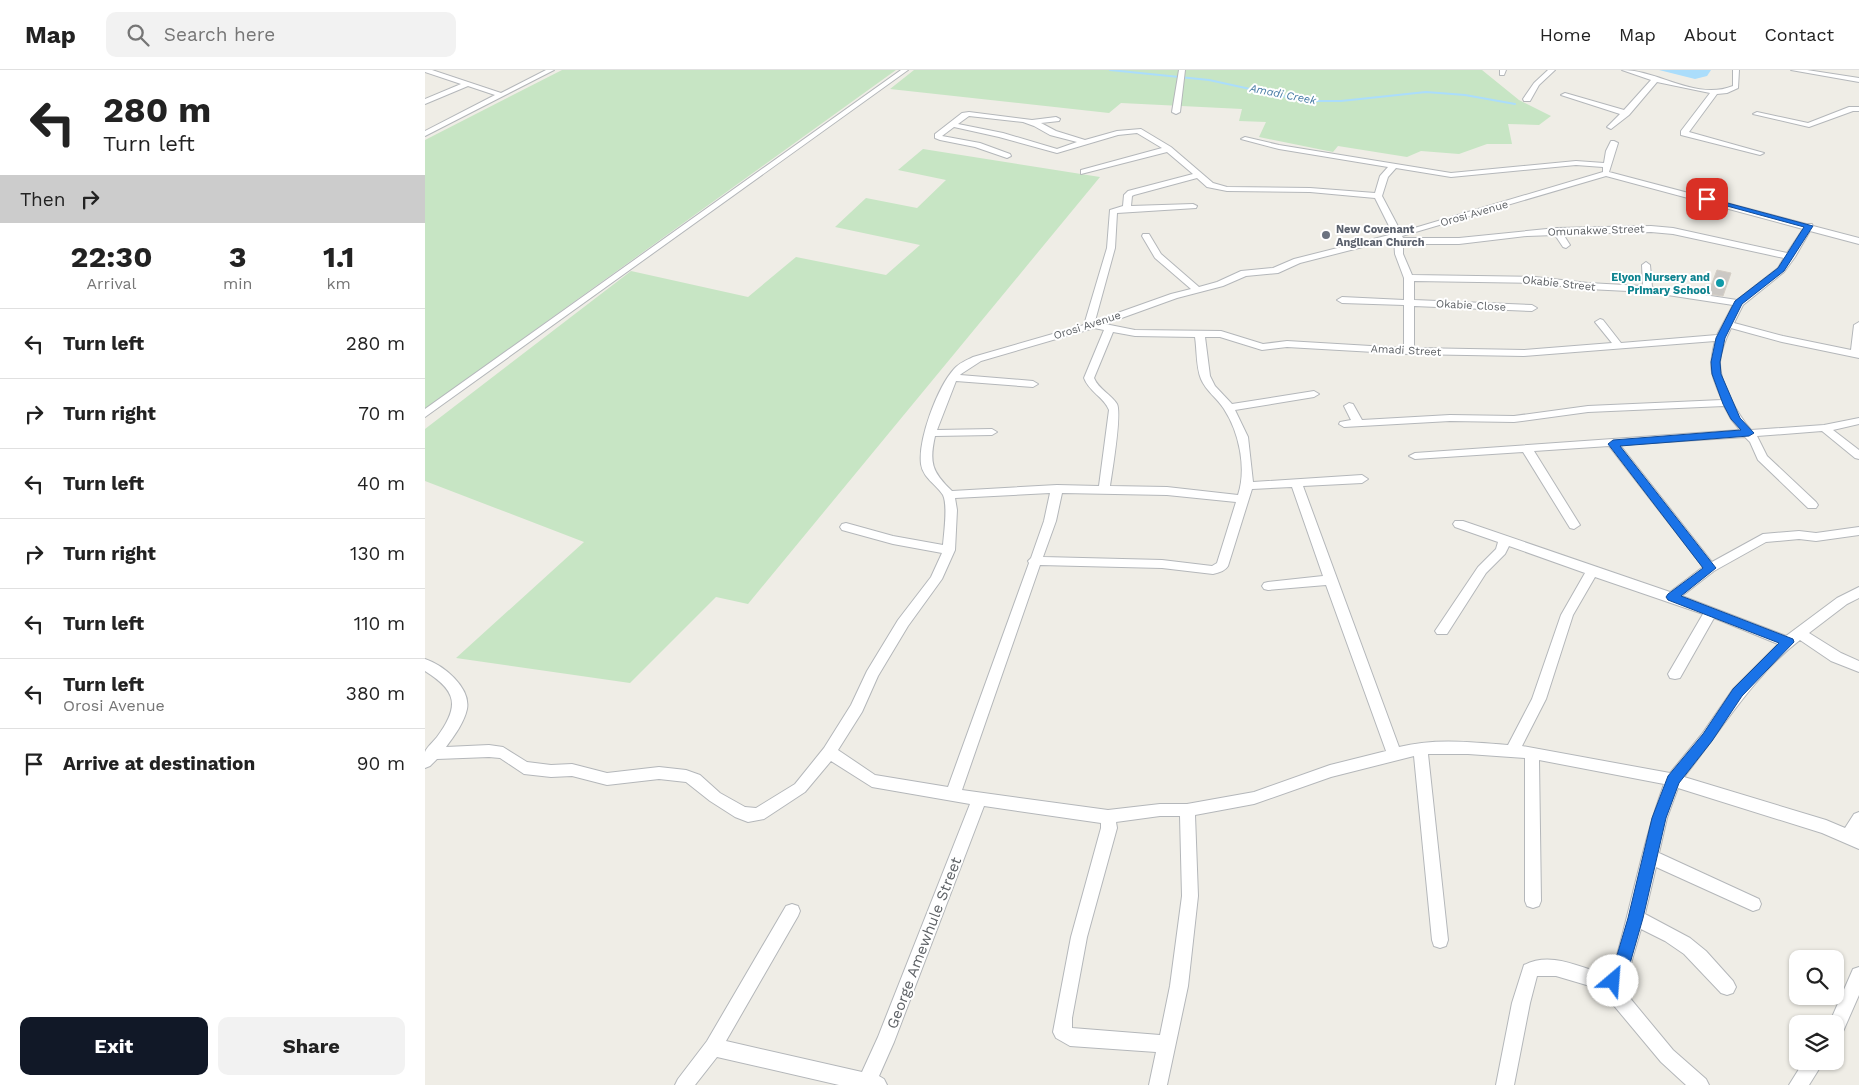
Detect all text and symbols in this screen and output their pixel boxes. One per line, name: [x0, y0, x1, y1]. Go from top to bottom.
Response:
search box: [106, 12, 456, 57]
text: Map: [25, 21, 76, 49]
icon: search: [124, 21, 152, 49]
text: Search here: [164, 23, 275, 46]
text: Home: [1540, 24, 1591, 45]
text: Map: [1619, 24, 1656, 45]
text: About: [1684, 24, 1736, 45]
text: Contact: [1764, 24, 1834, 45]
water label: Amadi Creek: [1248, 81, 1318, 107]
text: 280 m: [103, 89, 211, 131]
icon: left: [20, 90, 85, 155]
text: Turn left: [103, 131, 195, 156]
pin: [1686, 178, 1728, 220]
icon: right: [76, 185, 104, 213]
icon: arrive: [1693, 185, 1721, 213]
text: Then: [20, 188, 66, 211]
street label: Orosi Avenue: [1439, 198, 1510, 229]
street label: Omunakwe Street: [1547, 222, 1645, 239]
place label: New Covenant Anglican Church: [1336, 223, 1425, 249]
marker: New Covenant Anglican Church: [1320, 229, 1332, 241]
text: 22:30: [71, 239, 152, 274]
text: 3: [229, 239, 247, 274]
text: 1.1: [323, 239, 354, 274]
place label: Elyon Nursery and Primary School: [1611, 271, 1710, 297]
street label: Okabie Street: [1522, 273, 1597, 294]
text: Arrival: [87, 274, 136, 293]
text: min: [223, 274, 252, 293]
text: km: [327, 274, 351, 293]
marker: Elyon Nursery and Primary School: [1714, 277, 1726, 289]
street label: Okabie Close: [1436, 297, 1506, 314]
street label: Orosi Avenue: [1052, 308, 1122, 342]
icon: left: [20, 330, 48, 358]
text: Turn left: [63, 332, 144, 355]
text: 280 m: [346, 332, 405, 355]
street label: Amadi Street: [1370, 342, 1442, 359]
icon: right: [20, 400, 48, 428]
text: Turn right: [63, 402, 156, 425]
text: 70 m: [358, 402, 405, 425]
icon: left: [20, 470, 48, 498]
text: Turn left: [63, 472, 144, 495]
text: 40 m: [357, 472, 405, 495]
icon: right: [20, 540, 48, 568]
text: Turn right: [63, 542, 156, 565]
text: 130 m: [350, 542, 405, 565]
icon: left: [20, 610, 48, 638]
text: Turn left: [63, 612, 144, 635]
text: 110 m: [354, 612, 405, 635]
text: Turn left: [63, 673, 144, 696]
icon: left: [20, 680, 48, 708]
text: 380 m: [346, 682, 405, 705]
text: Orosi Avenue: [63, 696, 165, 715]
icon: arrive: [20, 750, 48, 778]
text: Arrive at destination: [63, 752, 255, 775]
text: 90 m: [357, 752, 405, 775]
street label: George Amewhule Street: [883, 854, 965, 1031]
map controls: [1789, 950, 1844, 1070]
button: search: [1789, 950, 1844, 1005]
position arrow: [1586, 954, 1638, 1006]
button: layers: [1789, 1015, 1844, 1070]
button: Exit: [20, 1017, 208, 1075]
button: Share: [218, 1017, 405, 1075]

